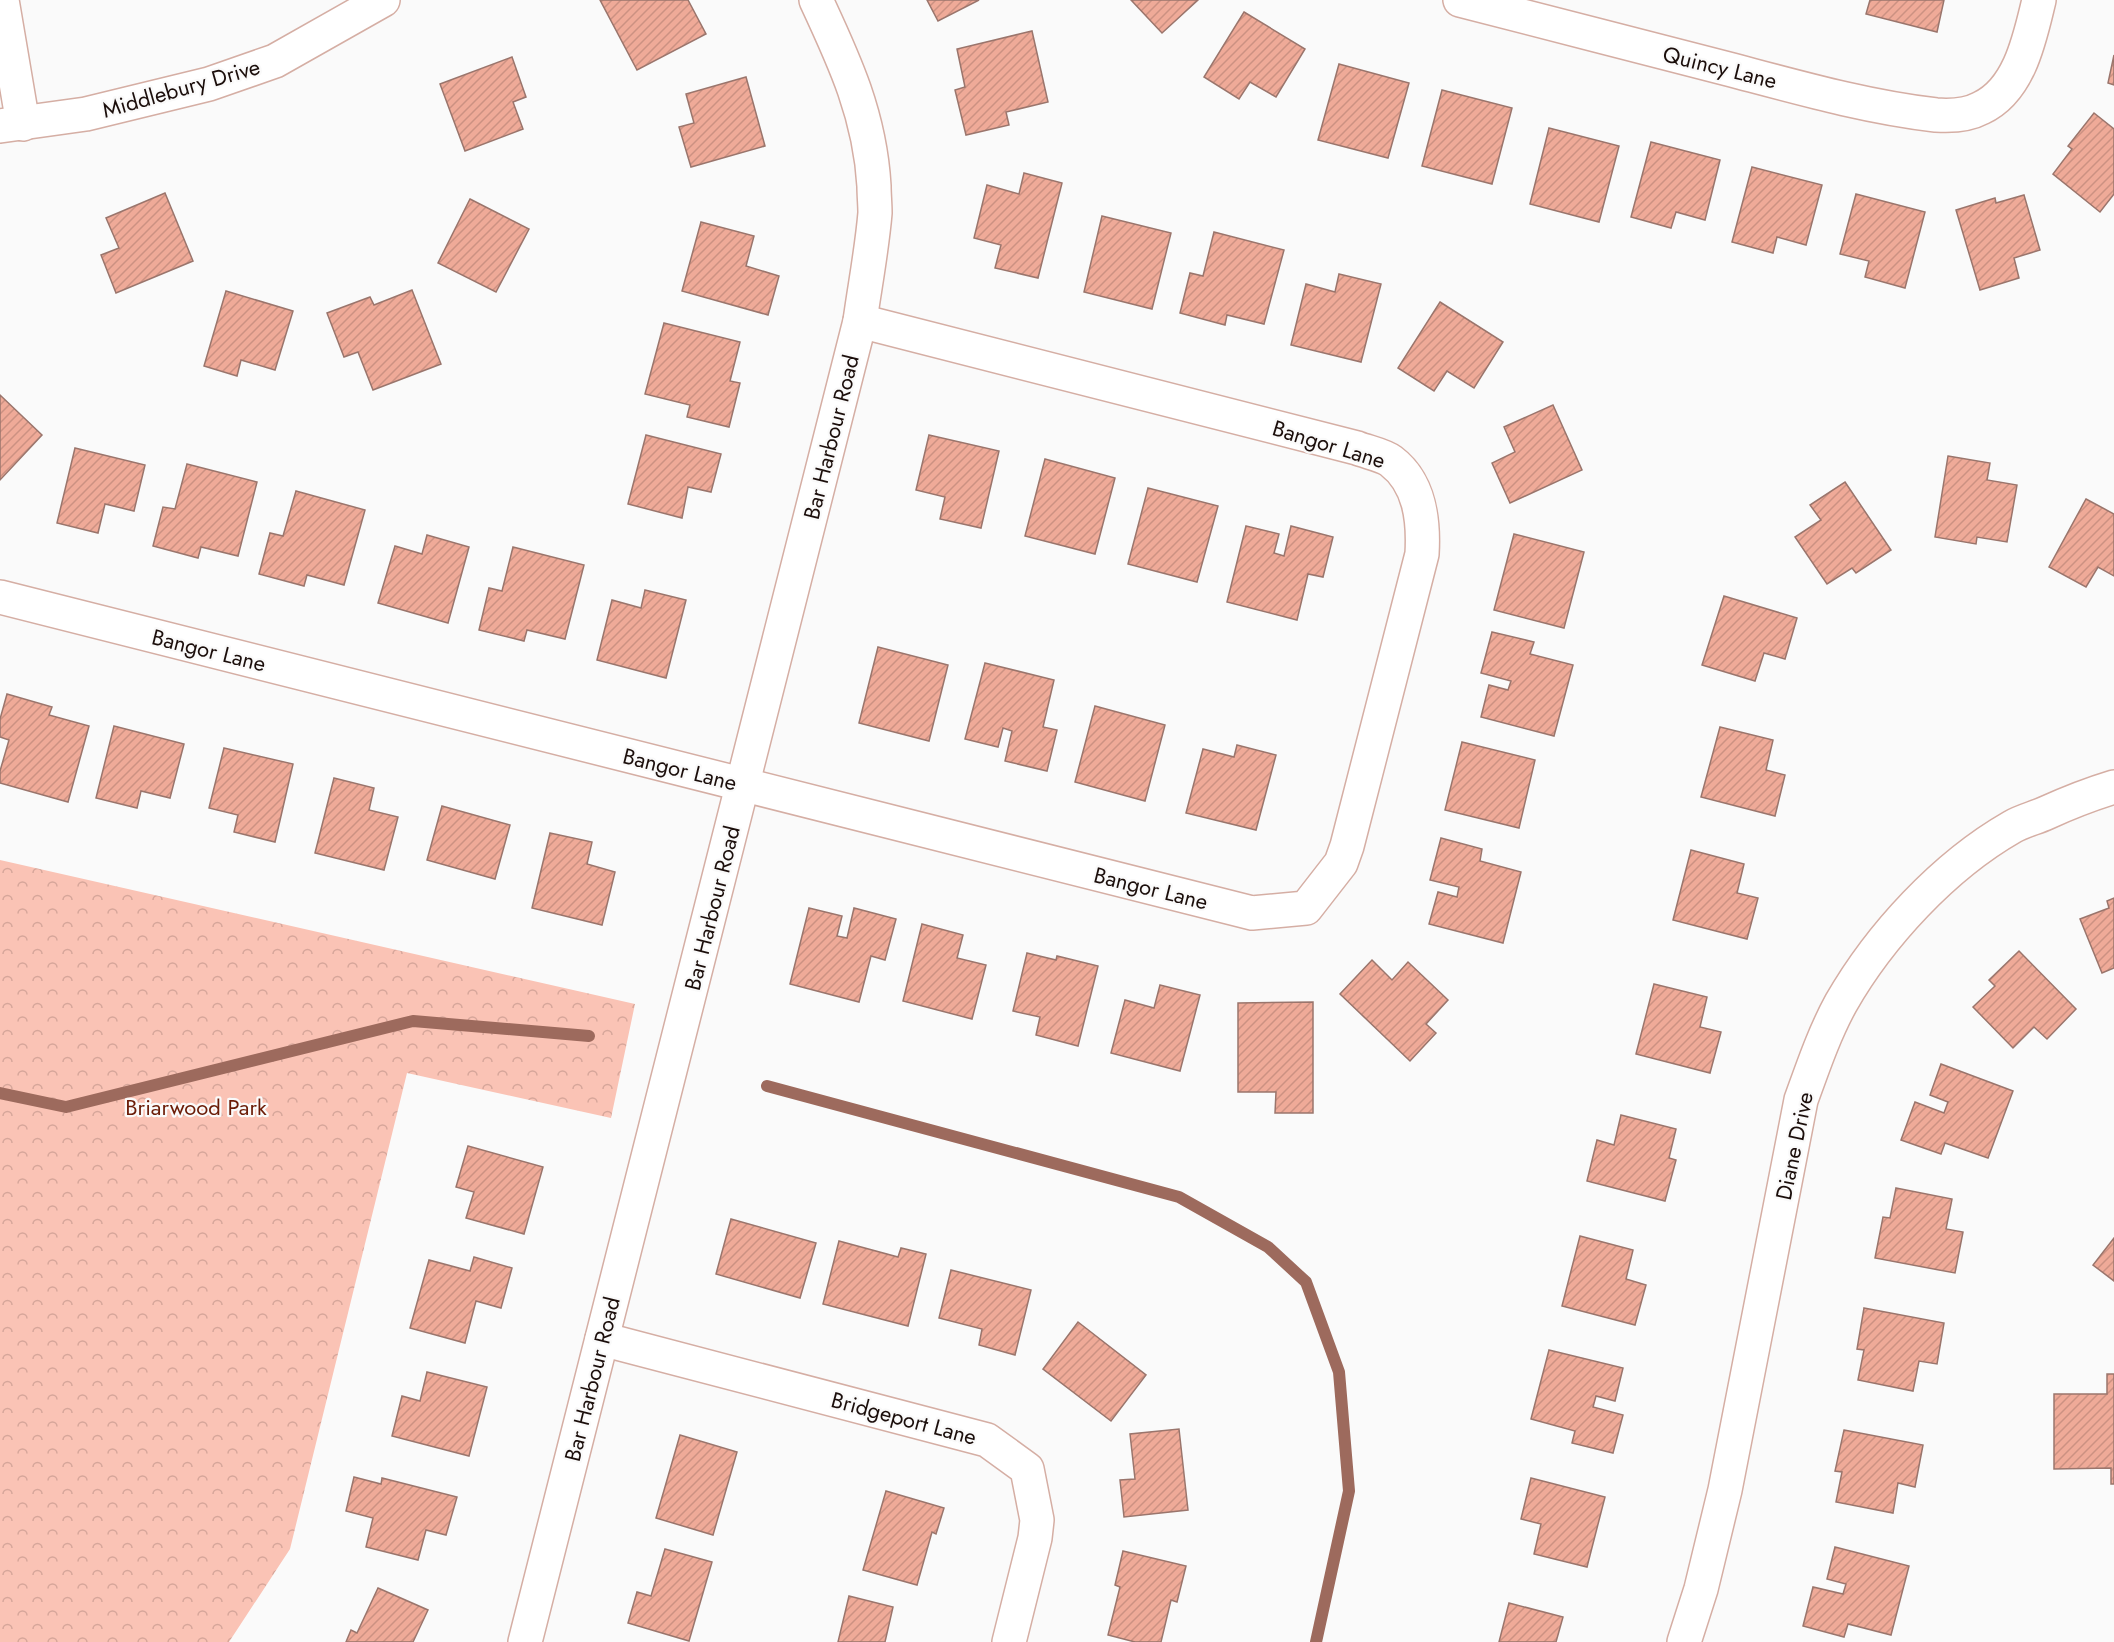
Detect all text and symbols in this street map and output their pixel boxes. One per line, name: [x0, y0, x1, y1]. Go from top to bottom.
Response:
street label: Quincy Lane: [1660, 37, 1780, 97]
street label: Middlebury Drive: [98, 50, 264, 126]
street label: Bar Harbour Road: [795, 351, 867, 523]
street label: Bangor Lane: [1269, 412, 1389, 476]
street label: Bangor Lane: [149, 620, 269, 680]
street label: Bangor Lane: [620, 739, 740, 799]
street label: Bar Harbour Road: [676, 822, 748, 994]
street label: Bangor Lane: [1091, 858, 1211, 918]
street label: Diane Drive: [1767, 1089, 1821, 1203]
park label: Briarwood Park: [125, 1091, 267, 1123]
street label: Bar Harbour Road: [556, 1293, 628, 1465]
street label: Bridgeport Lane: [828, 1383, 980, 1453]

